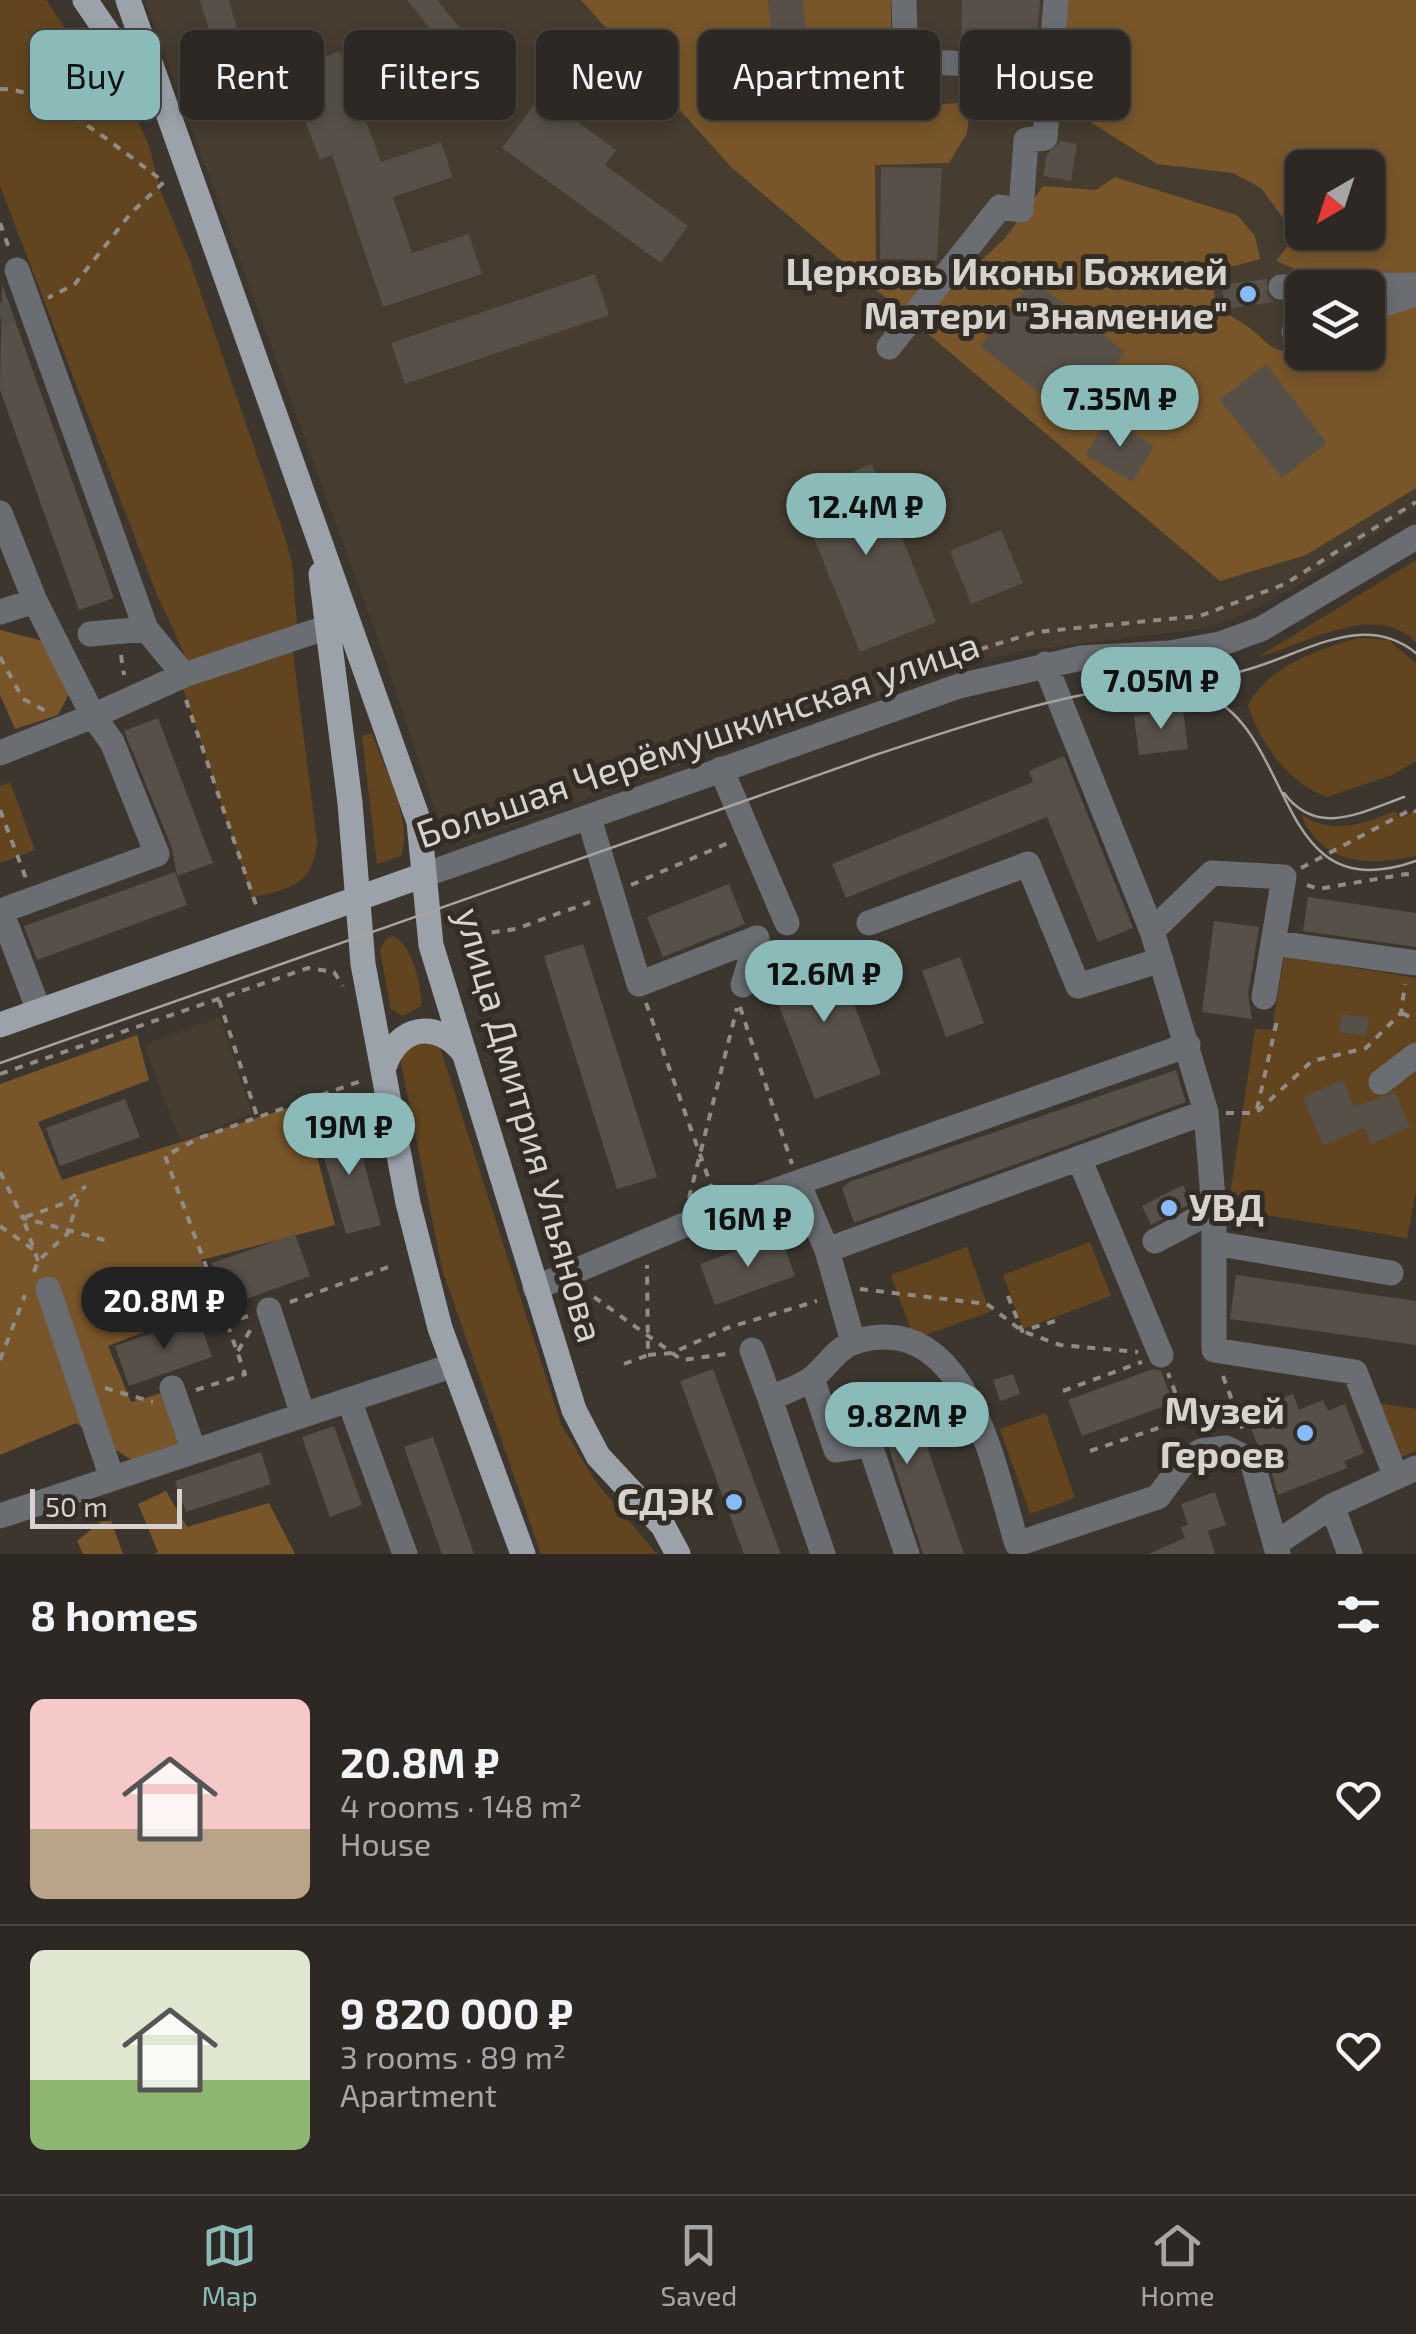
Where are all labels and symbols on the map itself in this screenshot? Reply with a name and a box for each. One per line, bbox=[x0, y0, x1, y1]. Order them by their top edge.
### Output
north arrow bbox=[1285, 150, 1385, 250]
place label: Церковь Иконы Божией Матери "Знамение" bbox=[785, 247, 1228, 337]
marker: Церковь Иконы Божией Матери "Знамение" bbox=[1237, 283, 1259, 305]
pin: 7.35M ₽ bbox=[1028, 365, 1212, 450]
pin: 12.4M ₽ bbox=[774, 473, 958, 558]
street label: Большая Черёмушкинская улица bbox=[410, 620, 985, 856]
pin: 7.05M ₽ bbox=[1069, 647, 1253, 732]
street label: улица Дмитрия Ульянова bbox=[447, 902, 615, 1347]
pin: 12.6M ₽ bbox=[732, 940, 916, 1025]
pin: 19M ₽ bbox=[279, 1093, 419, 1178]
place label: УВД bbox=[1189, 1183, 1264, 1229]
pin: 16M ₽ bbox=[678, 1185, 818, 1270]
marker: УВД bbox=[1158, 1197, 1180, 1219]
pin: 20.8M ₽ bbox=[72, 1267, 256, 1352]
pin: 9.82M ₽ bbox=[815, 1382, 999, 1467]
place label: Музей Героев bbox=[1160, 1386, 1285, 1476]
marker: Музей Героев bbox=[1294, 1422, 1316, 1444]
place label: СДЭК bbox=[617, 1477, 714, 1523]
scale bar bbox=[30, 1484, 182, 1528]
marker: СДЭК bbox=[723, 1491, 745, 1513]

